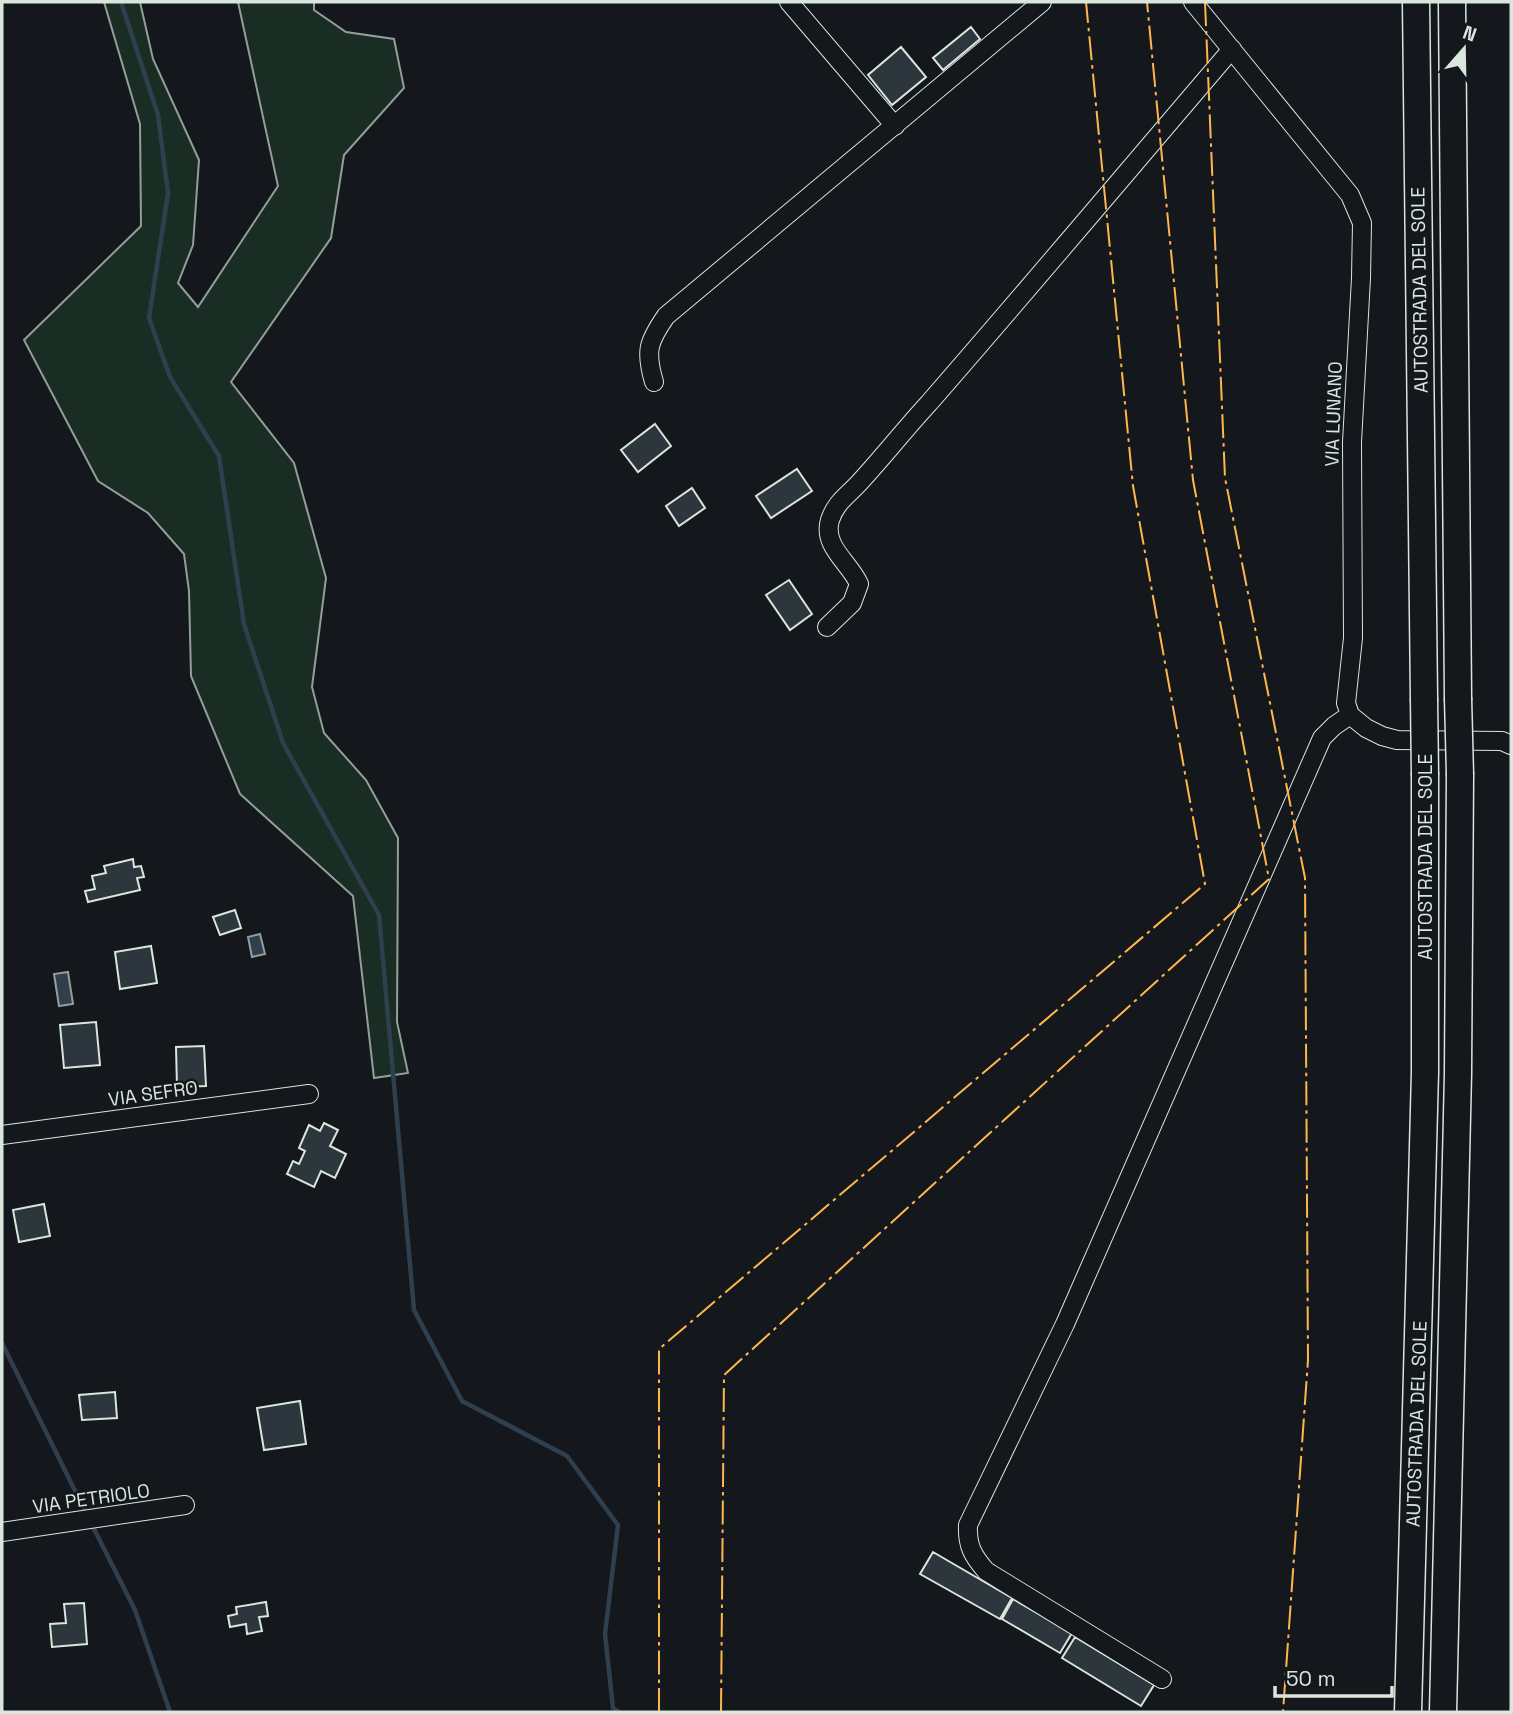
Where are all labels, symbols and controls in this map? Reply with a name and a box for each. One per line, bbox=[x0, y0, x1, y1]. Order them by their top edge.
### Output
north arrow bbox=[1429, 14, 1499, 84]
text: N bbox=[1459, 20, 1480, 47]
street label: AUTOSTRADA DEL SOLE bbox=[1405, 187, 1434, 393]
street label: VIA LUNANO bbox=[1319, 361, 1348, 467]
street label: AUTOSTRADA DEL SOLE bbox=[1413, 754, 1438, 960]
street label: VIA SEFRO bbox=[107, 1075, 200, 1112]
street label: AUTOSTRADA DEL SOLE bbox=[1400, 1320, 1433, 1528]
street label: VIA PETRIOLO bbox=[31, 1478, 151, 1519]
scale bar bbox=[1275, 1654, 1392, 1698]
text: 50 m bbox=[1286, 1665, 1336, 1692]

